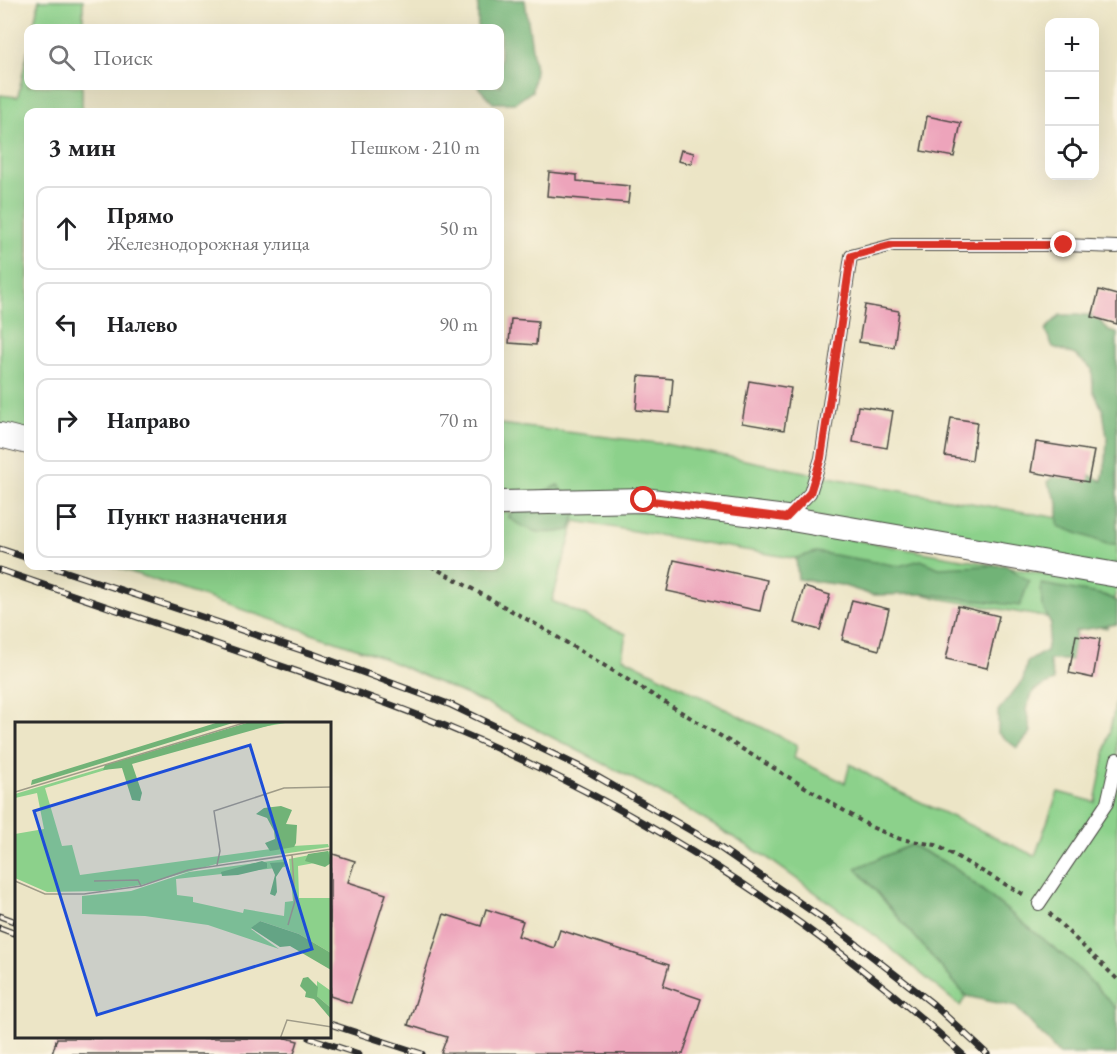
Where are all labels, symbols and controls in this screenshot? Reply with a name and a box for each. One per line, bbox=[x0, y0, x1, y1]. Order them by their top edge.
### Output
map controls bbox=[1045, 18, 1099, 180]
button: + bbox=[1045, 18, 1099, 72]
search box bbox=[24, 24, 504, 90]
icon: search bbox=[45, 41, 78, 74]
text: Поиск bbox=[93, 43, 153, 72]
button: − bbox=[1045, 72, 1099, 126]
button: locate bbox=[1045, 126, 1099, 180]
text: 3 мин bbox=[48, 130, 116, 164]
text: Пешком · 210 m bbox=[350, 134, 480, 160]
text: Прямо bbox=[107, 201, 174, 230]
icon: ahead bbox=[50, 212, 83, 245]
text: 50 m bbox=[439, 215, 478, 241]
text: Железнодорожная улица bbox=[107, 230, 310, 256]
route end bbox=[1050, 231, 1076, 257]
icon: left bbox=[50, 308, 83, 341]
text: Налево bbox=[107, 310, 177, 339]
text: 90 m bbox=[439, 311, 478, 337]
icon: right bbox=[50, 404, 83, 437]
text: Направо bbox=[107, 406, 190, 435]
text: 70 m bbox=[439, 407, 478, 433]
route start bbox=[630, 486, 656, 512]
icon: arrive bbox=[50, 500, 83, 533]
text: Пункт назначения bbox=[107, 502, 287, 531]
inset map bbox=[15, 722, 332, 1039]

